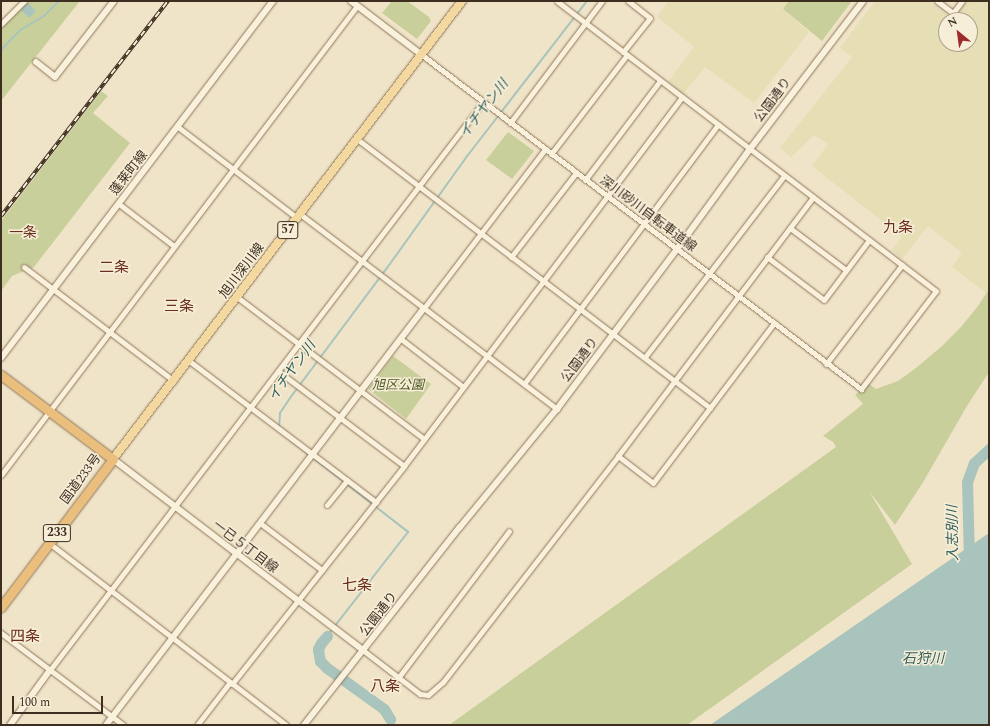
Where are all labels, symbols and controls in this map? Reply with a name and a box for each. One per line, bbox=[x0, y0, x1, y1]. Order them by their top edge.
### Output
north arrow bbox=[938, 12, 978, 52]
text: N bbox=[944, 12, 960, 32]
street label: 公園通り bbox=[751, 75, 795, 125]
water label: イチヤン川 bbox=[456, 76, 512, 142]
street label: 蓬莱町線 bbox=[107, 148, 151, 198]
street label: 深川砂川自転車道線 bbox=[597, 173, 699, 255]
district label: 九条 bbox=[883, 219, 913, 237]
road number: 57 bbox=[277, 220, 299, 240]
district label: 一条 bbox=[9, 225, 37, 241]
street label: 旭川深川線 bbox=[216, 240, 268, 302]
district label: 二条 bbox=[99, 259, 129, 277]
district label: 三条 bbox=[164, 298, 194, 316]
street label: 公園通り bbox=[558, 335, 602, 385]
water label: イチヤン川 bbox=[265, 338, 319, 404]
park label: 旭区公園 bbox=[372, 377, 424, 393]
street label: 国道233号 bbox=[57, 451, 105, 507]
water label: 入志別川 bbox=[944, 505, 962, 561]
street label: 一已５丁目線 bbox=[209, 517, 281, 577]
road number: 233 bbox=[42, 523, 72, 543]
district label: 七条 bbox=[342, 577, 372, 595]
street label: 公園通り bbox=[357, 589, 401, 639]
district label: 四条 bbox=[10, 628, 40, 646]
water label: 石狩川 bbox=[902, 651, 944, 667]
district label: 八条 bbox=[370, 678, 400, 696]
scale bar bbox=[14, 688, 105, 714]
text: 100 m bbox=[19, 693, 50, 712]

